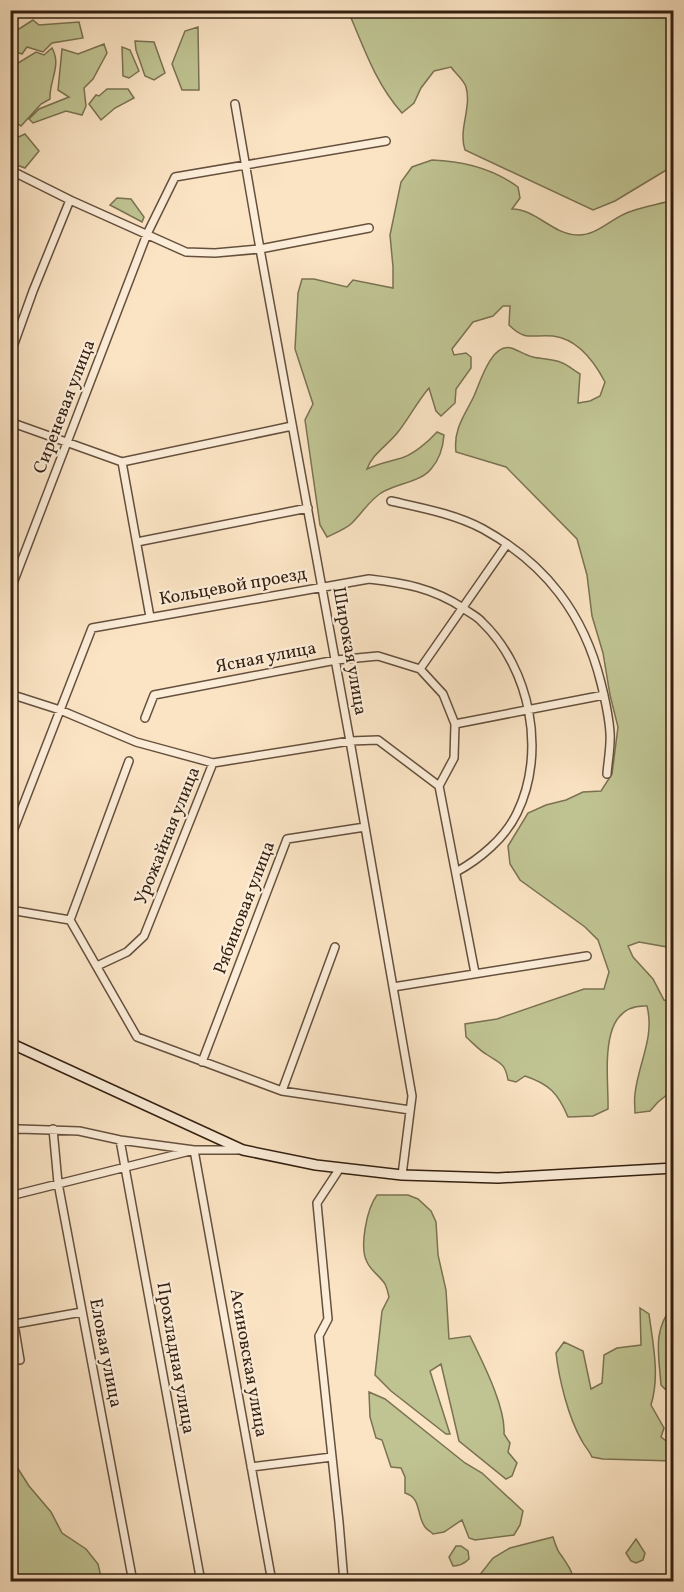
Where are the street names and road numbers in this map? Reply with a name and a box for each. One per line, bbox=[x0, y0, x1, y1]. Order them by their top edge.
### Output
street label: Сиреневая улица bbox=[28, 336, 102, 478]
street label: Кольцевой проезд bbox=[157, 562, 309, 612]
street label: Широкая улица bbox=[325, 585, 373, 717]
street label: Ясная улица bbox=[213, 636, 319, 680]
street label: Урожайная улица bbox=[129, 763, 207, 909]
street label: Рябиновая улица bbox=[208, 838, 282, 978]
street label: Прохладная улица bbox=[149, 1280, 201, 1436]
street label: Асиновская улица bbox=[223, 1287, 273, 1439]
street label: Еловая улица bbox=[82, 1296, 128, 1410]

